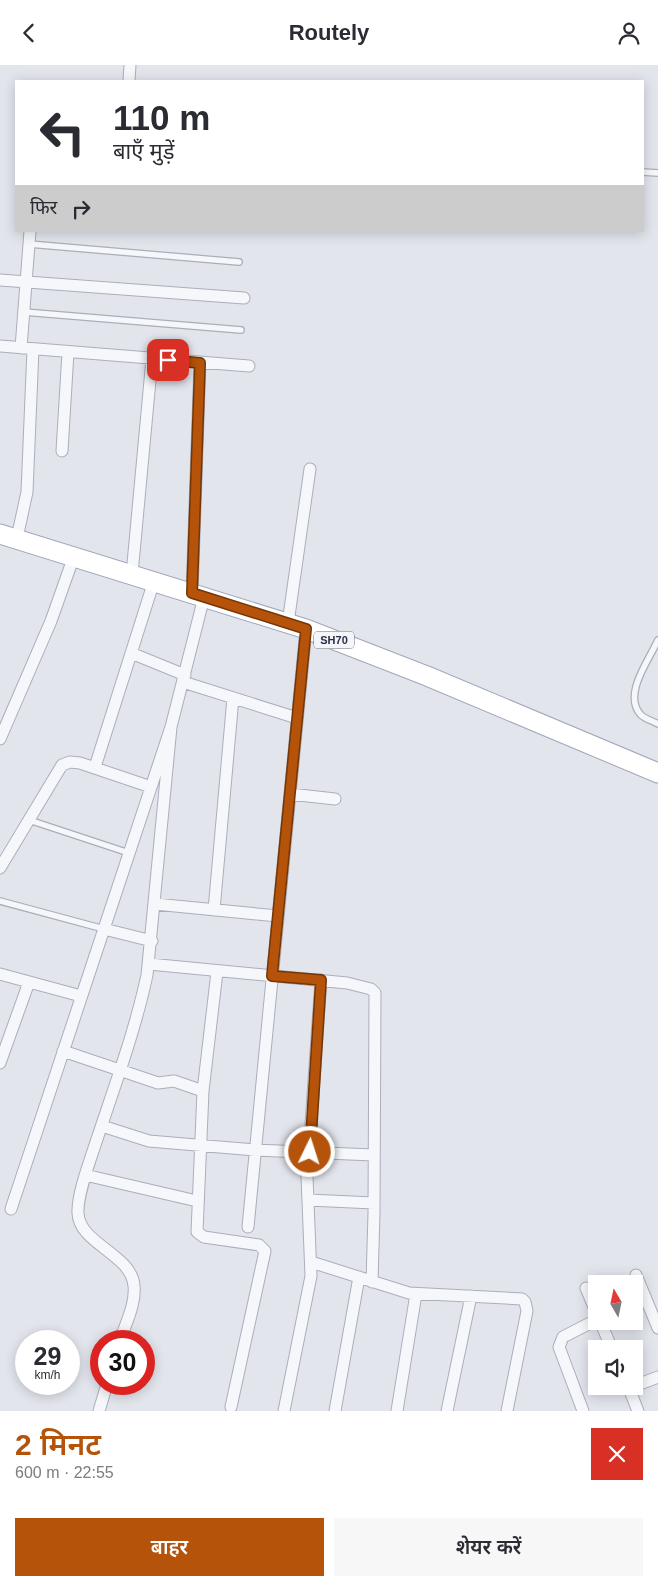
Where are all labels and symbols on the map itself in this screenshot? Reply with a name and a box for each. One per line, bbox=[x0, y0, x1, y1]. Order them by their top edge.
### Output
pin bbox=[147, 339, 189, 381]
road number: SH70 bbox=[314, 631, 354, 649]
position arrow bbox=[283, 1125, 335, 1177]
north arrow bbox=[588, 1275, 642, 1330]
speed limit sign: 30 bbox=[90, 1330, 155, 1395]

